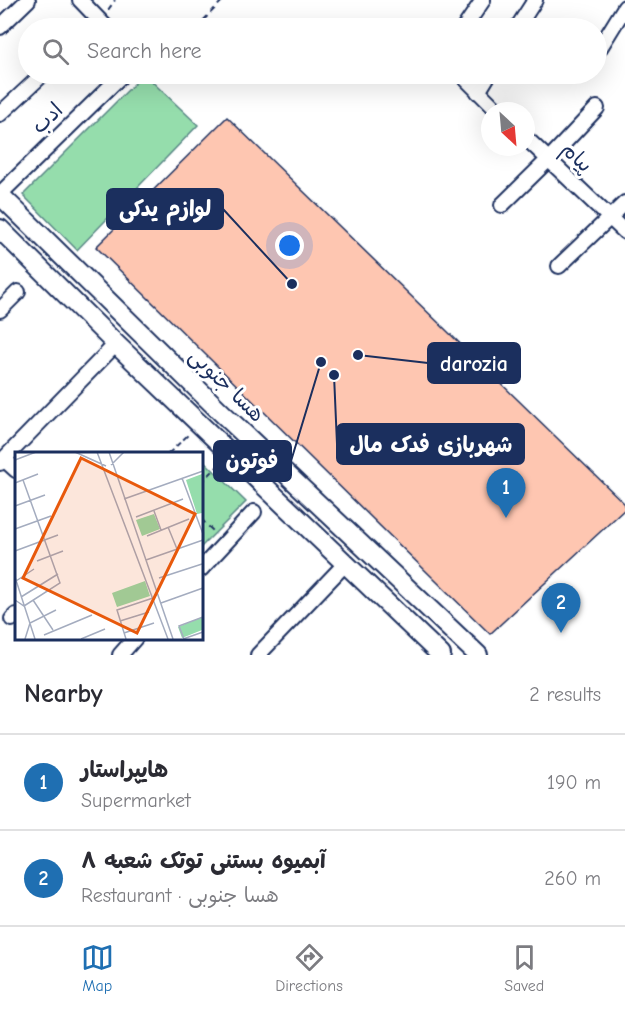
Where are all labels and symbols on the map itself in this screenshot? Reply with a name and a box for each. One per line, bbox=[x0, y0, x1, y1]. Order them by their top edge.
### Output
street label: ادب bbox=[27, 98, 68, 139]
north arrow bbox=[481, 102, 535, 156]
street label: پیام bbox=[554, 137, 597, 180]
callout: لوازم یدکی bbox=[107, 189, 223, 229]
text: لوازم یدکی bbox=[119, 196, 211, 226]
your location bbox=[275, 231, 304, 260]
street label: هسا جنوبی bbox=[183, 343, 270, 428]
callout: darozia bbox=[428, 343, 520, 383]
text: darozia bbox=[440, 351, 508, 377]
callout: شهربازی فدک مال bbox=[337, 424, 524, 464]
text: شهربازی فدک مال bbox=[350, 432, 512, 458]
callout: فوتون bbox=[214, 441, 291, 481]
text: فوتون bbox=[226, 448, 278, 475]
inset map bbox=[15, 452, 202, 640]
pin: 1 bbox=[486, 468, 526, 518]
pin: 2 bbox=[542, 584, 580, 633]

